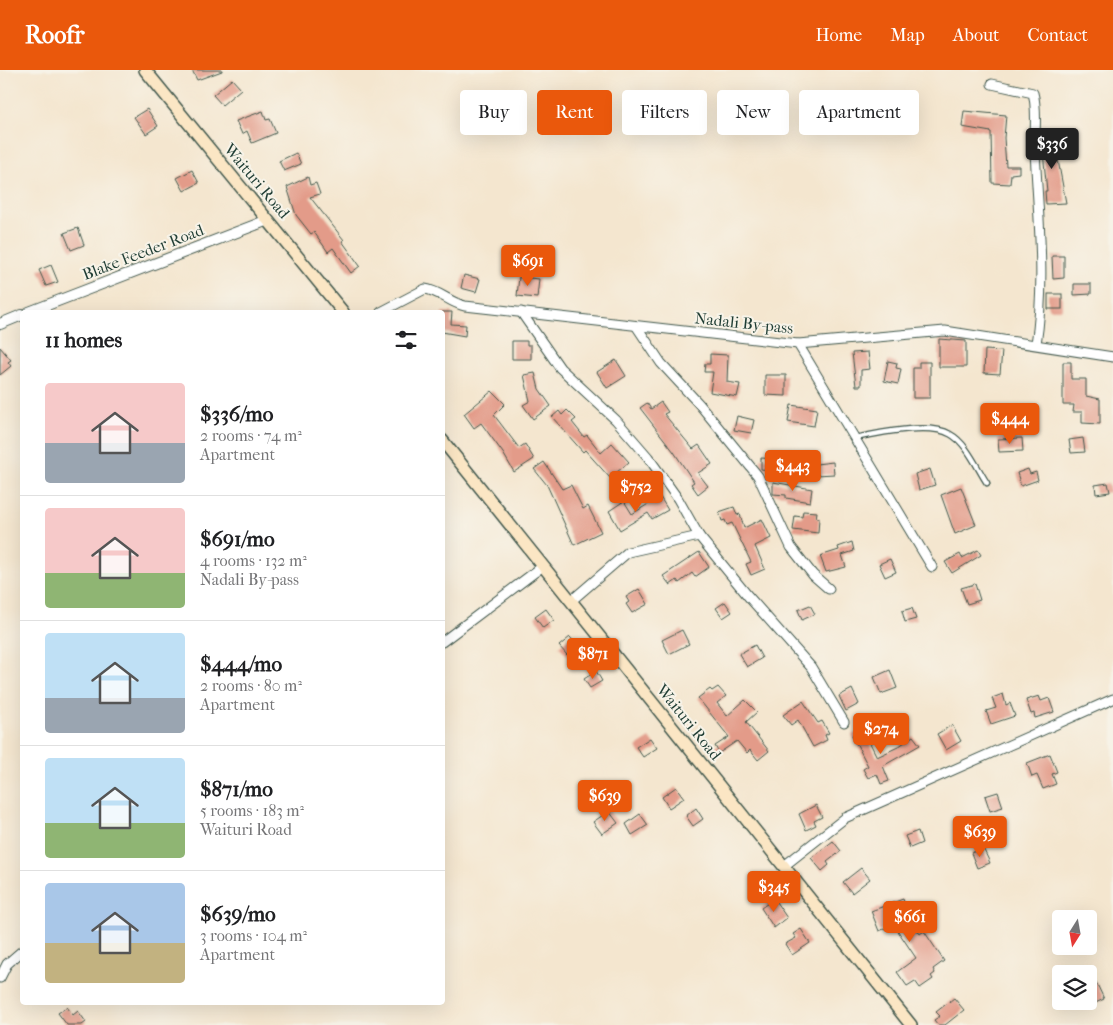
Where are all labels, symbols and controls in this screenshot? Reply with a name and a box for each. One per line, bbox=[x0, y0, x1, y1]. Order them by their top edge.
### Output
text: Roofr bbox=[25, 21, 84, 49]
text: Home bbox=[815, 25, 862, 46]
text: Map bbox=[890, 25, 925, 46]
text: About bbox=[953, 25, 999, 46]
text: Contact bbox=[1027, 25, 1088, 46]
chip: Buy bbox=[460, 90, 527, 135]
chip: Rent bbox=[537, 90, 612, 135]
chip: Filters bbox=[622, 90, 707, 135]
chip: New bbox=[717, 90, 789, 135]
chip: Apartment bbox=[799, 90, 919, 135]
pin: $336 bbox=[1022, 128, 1082, 170]
text: $336 bbox=[1037, 134, 1067, 153]
street label: Waituri Road bbox=[220, 139, 294, 223]
street label: Blake Feeder Road bbox=[80, 220, 207, 284]
pin: $691 bbox=[498, 244, 558, 287]
text: $691 bbox=[512, 251, 544, 270]
street label: Nadali By-pass bbox=[694, 308, 794, 338]
icon: filters bbox=[392, 326, 420, 354]
text: 11 homes bbox=[45, 328, 122, 352]
text: $336/mo bbox=[200, 402, 273, 426]
pin: $444 bbox=[980, 402, 1040, 445]
icon: home bbox=[85, 403, 145, 463]
text: $444 bbox=[991, 409, 1029, 428]
text: 2 rooms · 74 m² bbox=[200, 426, 302, 445]
text: Apartment bbox=[200, 445, 275, 464]
pin: $443 bbox=[763, 450, 823, 492]
text: $443 bbox=[776, 456, 810, 475]
pin: $752 bbox=[606, 470, 666, 513]
text: $752 bbox=[620, 477, 652, 496]
text: $691/mo bbox=[200, 527, 275, 551]
icon: home bbox=[85, 528, 145, 588]
text: 4 rooms · 132 m² bbox=[200, 551, 307, 570]
text: Nadali By-pass bbox=[200, 570, 299, 589]
pin: $871 bbox=[563, 638, 623, 680]
text: $871 bbox=[578, 644, 608, 663]
text: $444/mo bbox=[200, 652, 282, 676]
icon: home bbox=[85, 653, 145, 713]
text: 2 rooms · 80 m² bbox=[200, 676, 302, 695]
street label: Waituri Road bbox=[652, 680, 726, 764]
text: Apartment bbox=[200, 695, 275, 714]
pin: $274 bbox=[851, 712, 911, 755]
text: $274 bbox=[864, 719, 898, 738]
text: $871/mo bbox=[200, 777, 273, 801]
icon: home bbox=[85, 778, 145, 838]
pin: $639 bbox=[575, 780, 635, 822]
text: $639 bbox=[589, 786, 621, 805]
text: 5 rooms · 183 m² bbox=[200, 801, 304, 820]
pin: $639 bbox=[950, 816, 1010, 858]
text: Waituri Road bbox=[200, 820, 292, 839]
text: $639 bbox=[964, 822, 996, 841]
pin: $345 bbox=[744, 870, 804, 913]
text: $345 bbox=[758, 877, 790, 896]
pin: $661 bbox=[880, 900, 940, 943]
text: $639/mo bbox=[200, 902, 276, 926]
icon: home bbox=[85, 903, 145, 963]
text: $661 bbox=[894, 907, 926, 926]
north arrow bbox=[1052, 910, 1098, 955]
map controls bbox=[1052, 910, 1097, 1010]
text: 3 rooms · 104 m² bbox=[200, 926, 307, 945]
text: Apartment bbox=[200, 945, 275, 964]
button: layers bbox=[1052, 965, 1097, 1010]

